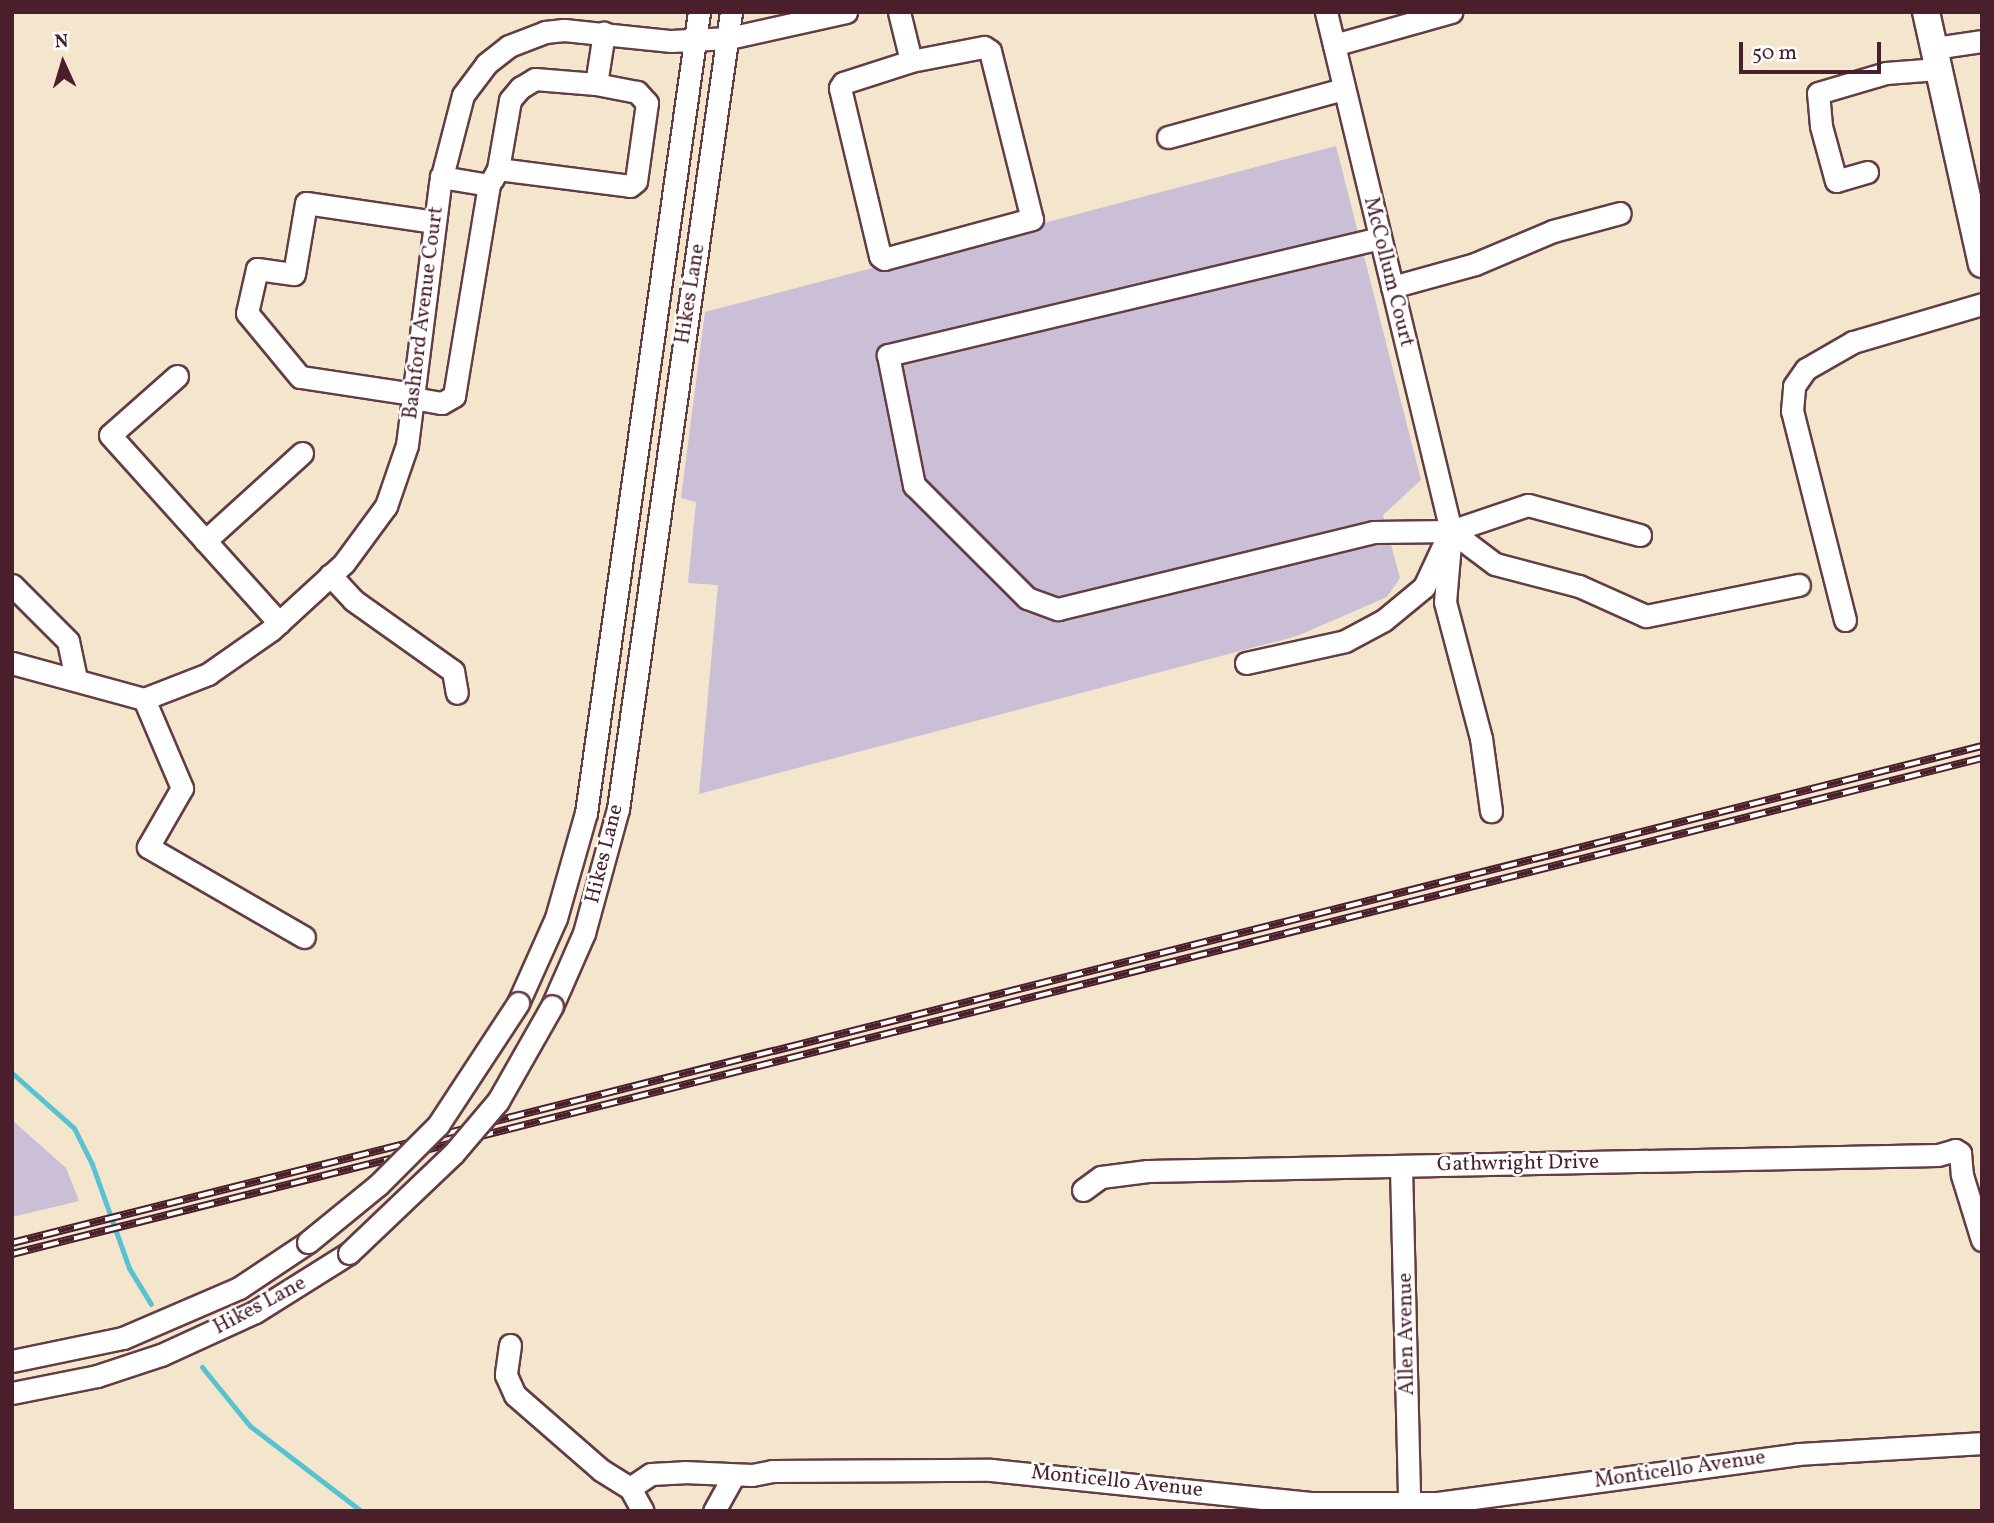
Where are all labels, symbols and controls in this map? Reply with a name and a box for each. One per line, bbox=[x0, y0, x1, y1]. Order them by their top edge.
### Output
north arrow bbox=[28, 28, 98, 98]
scale bar bbox=[1742, 28, 1884, 72]
text: N bbox=[54, 29, 69, 56]
text: 50 m bbox=[1752, 39, 1797, 68]
street label: McCollum Court bbox=[1357, 195, 1419, 349]
street label: Bashford Avenue Court bbox=[398, 205, 450, 421]
street label: Hikes Lane bbox=[671, 242, 711, 346]
street label: Hikes Lane bbox=[581, 802, 629, 906]
street label: Gathwright Drive bbox=[1437, 1150, 1599, 1178]
street label: Hikes Lane bbox=[209, 1271, 311, 1341]
street label: Allen Avenue bbox=[1393, 1272, 1421, 1396]
street label: Monticello Avenue bbox=[1593, 1446, 1767, 1494]
street label: Monticello Avenue bbox=[1030, 1460, 1204, 1504]

